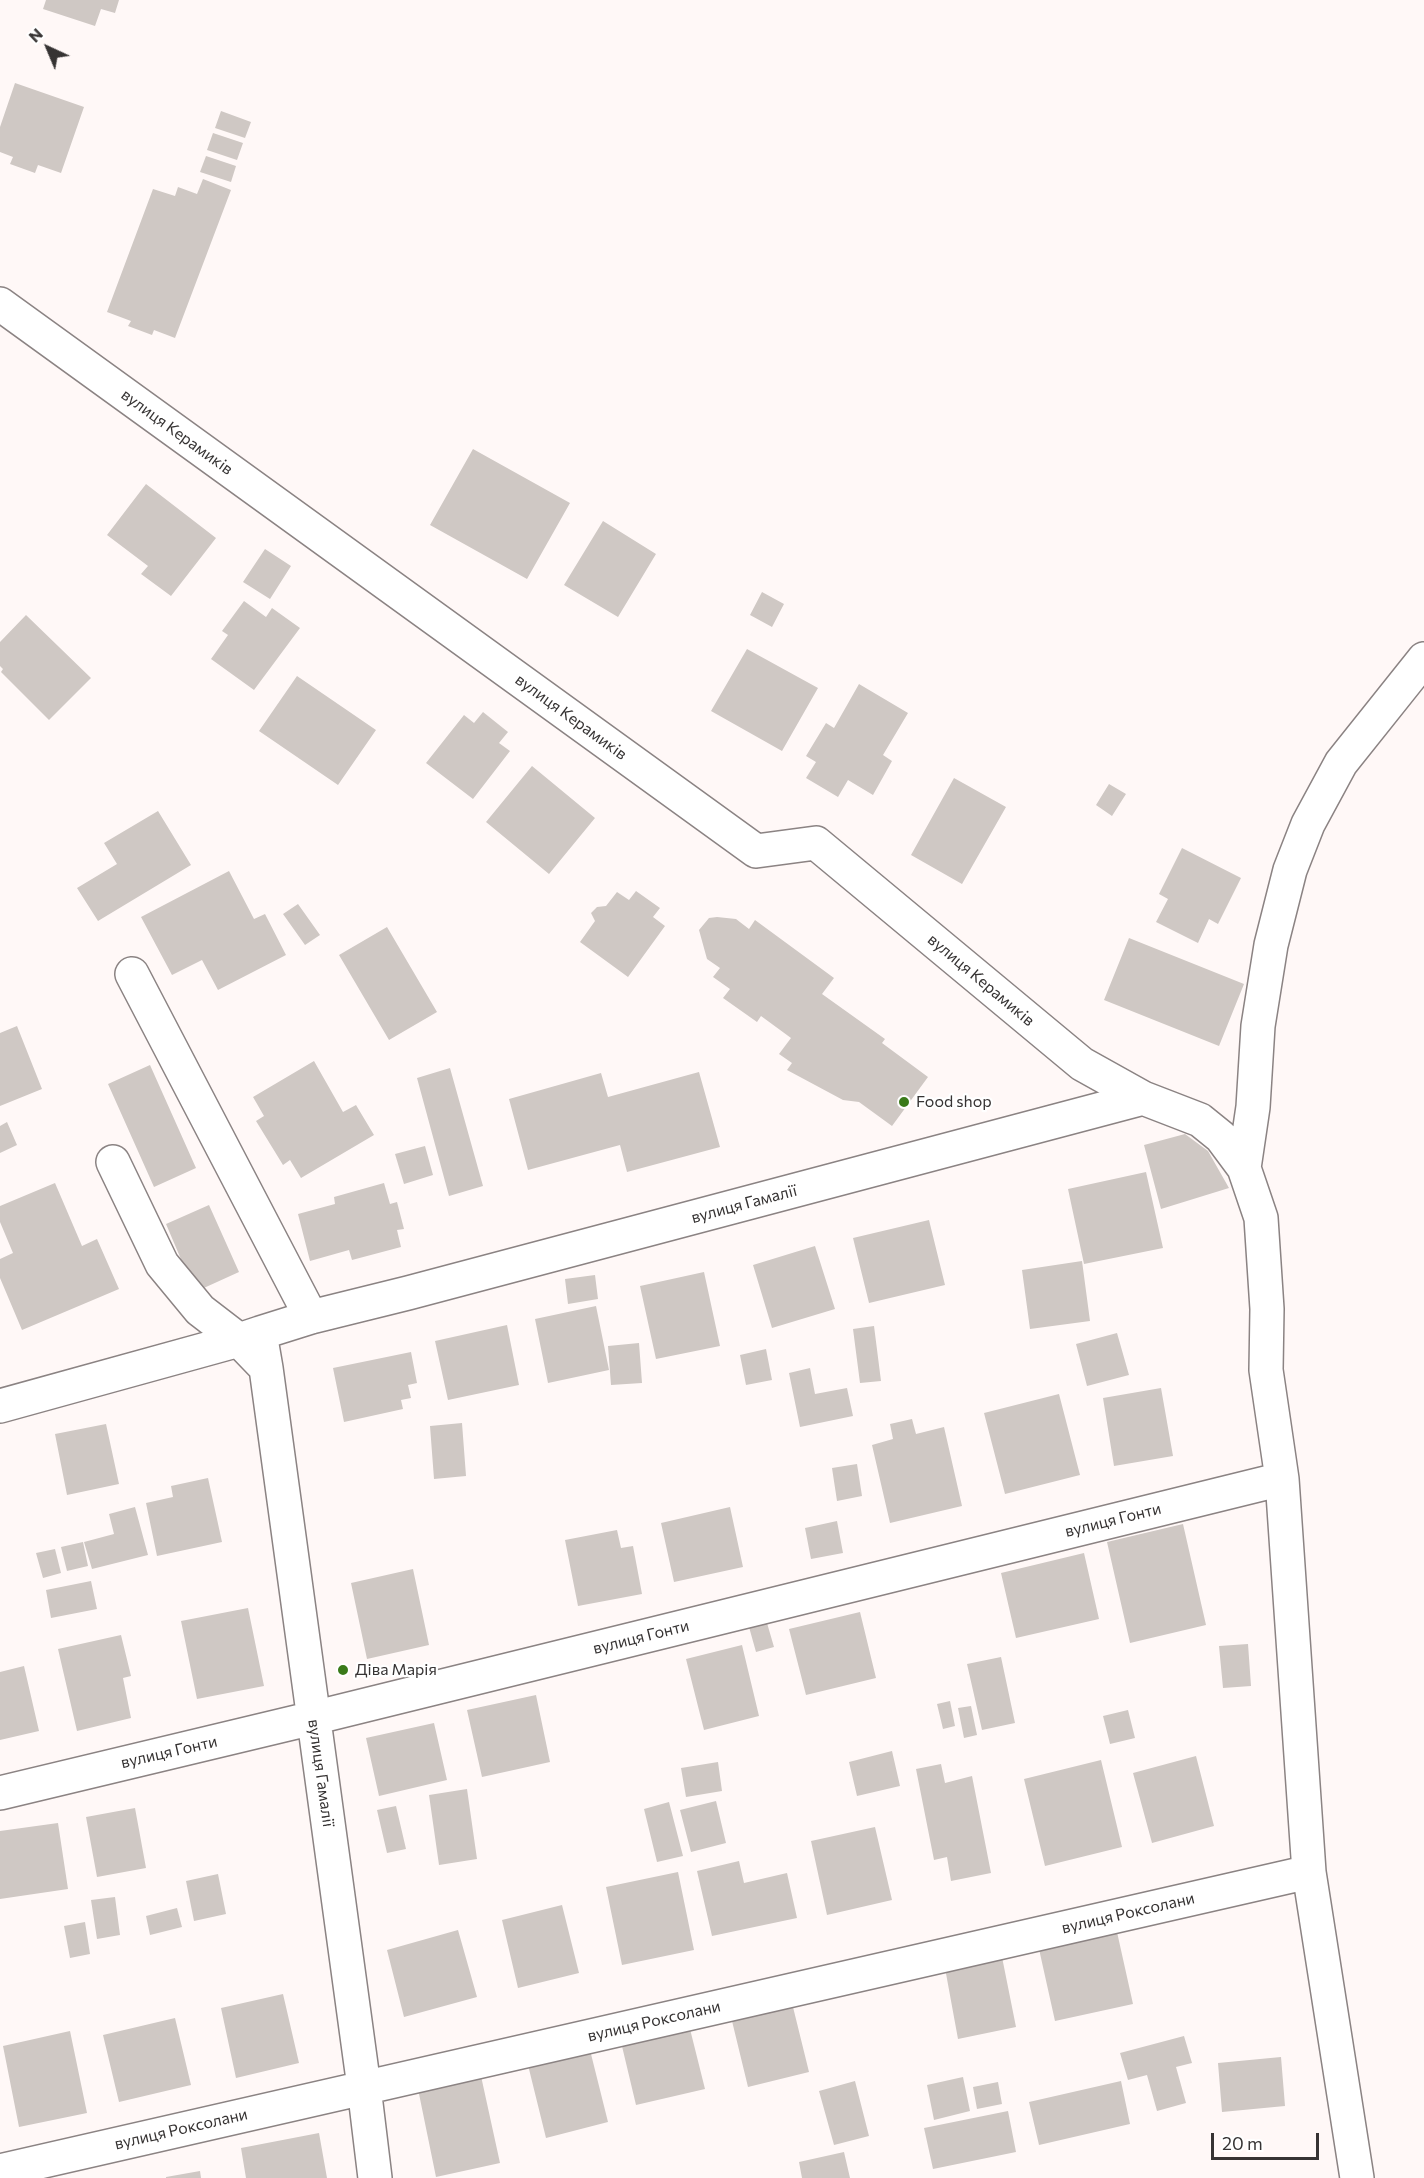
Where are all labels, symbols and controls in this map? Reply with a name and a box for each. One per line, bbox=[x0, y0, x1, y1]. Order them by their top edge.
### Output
north arrow bbox=[18, 18, 78, 78]
text: N bbox=[24, 24, 46, 46]
street label: вулиця Керамиків bbox=[117, 385, 237, 479]
street label: вулиця Керамиків bbox=[511, 670, 631, 764]
street label: вулиця Керамиків bbox=[924, 930, 1038, 1030]
place label: Food shop bbox=[916, 1092, 992, 1112]
marker: Food shop bbox=[897, 1095, 911, 1109]
street label: вулиця Гамалії bbox=[689, 1181, 799, 1227]
street label: вулиця Гонти bbox=[1063, 1499, 1163, 1541]
street label: вулиця Гонти bbox=[591, 1616, 691, 1658]
place label: Діва Марія bbox=[355, 1660, 437, 1680]
marker: Діва Марія bbox=[336, 1663, 350, 1677]
street label: вулиця Гамалії bbox=[304, 1718, 338, 1828]
street label: вулиця Гонти bbox=[119, 1732, 219, 1772]
street label: вулиця Роксолани bbox=[1060, 1888, 1196, 1938]
street label: вулиця Роксолани bbox=[586, 1996, 722, 2046]
street label: вулиця Роксолани bbox=[113, 2104, 249, 2154]
scale bar bbox=[1214, 2121, 1322, 2159]
text: 20 m bbox=[1222, 2132, 1263, 2154]

